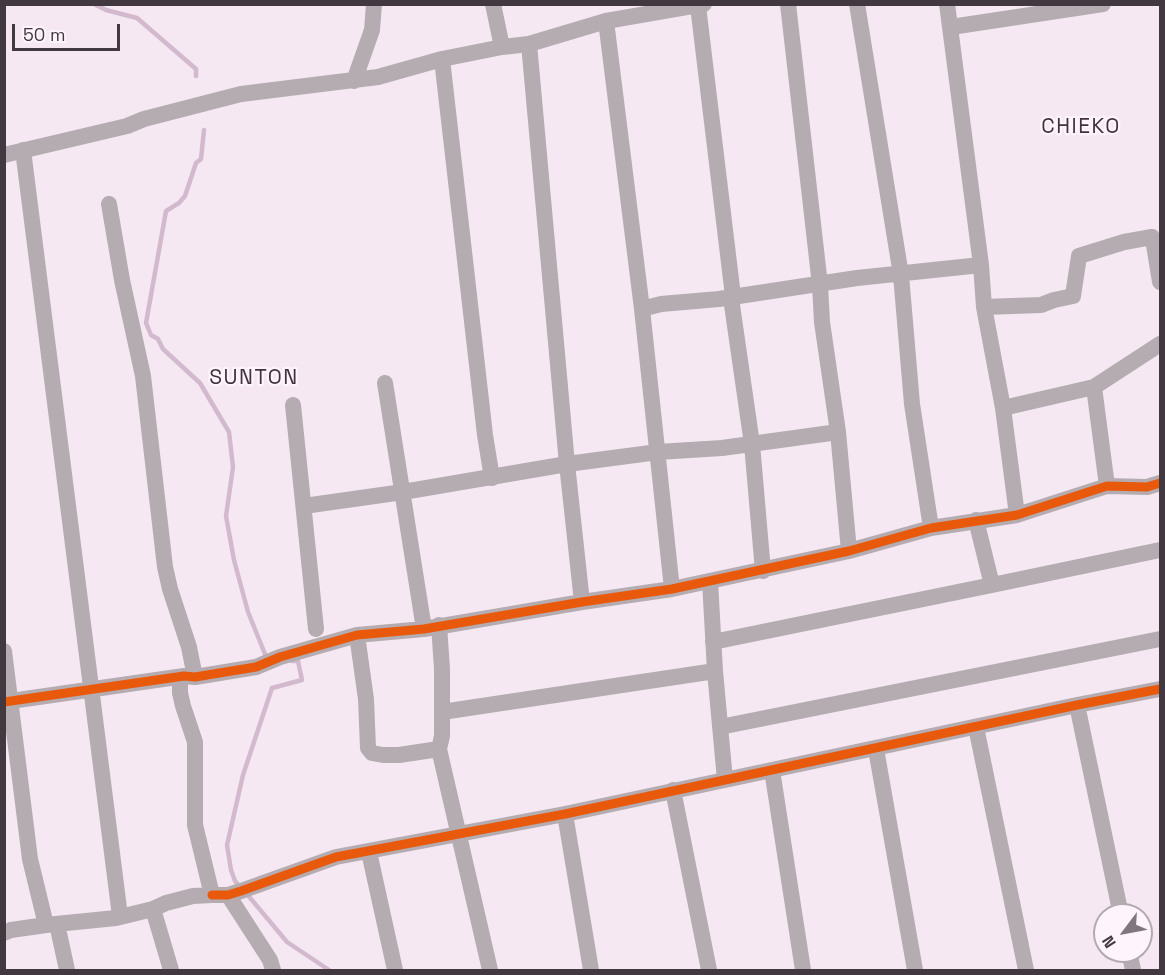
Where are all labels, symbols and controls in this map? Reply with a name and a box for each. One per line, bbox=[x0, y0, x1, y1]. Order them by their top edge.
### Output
scale bar bbox=[15, 12, 123, 50]
text: 50 m bbox=[23, 23, 65, 46]
district label: CHIEKO bbox=[1041, 114, 1121, 140]
district label: SUNTON bbox=[209, 365, 299, 391]
north arrow bbox=[1093, 903, 1153, 963]
text: N bbox=[1097, 932, 1121, 952]

